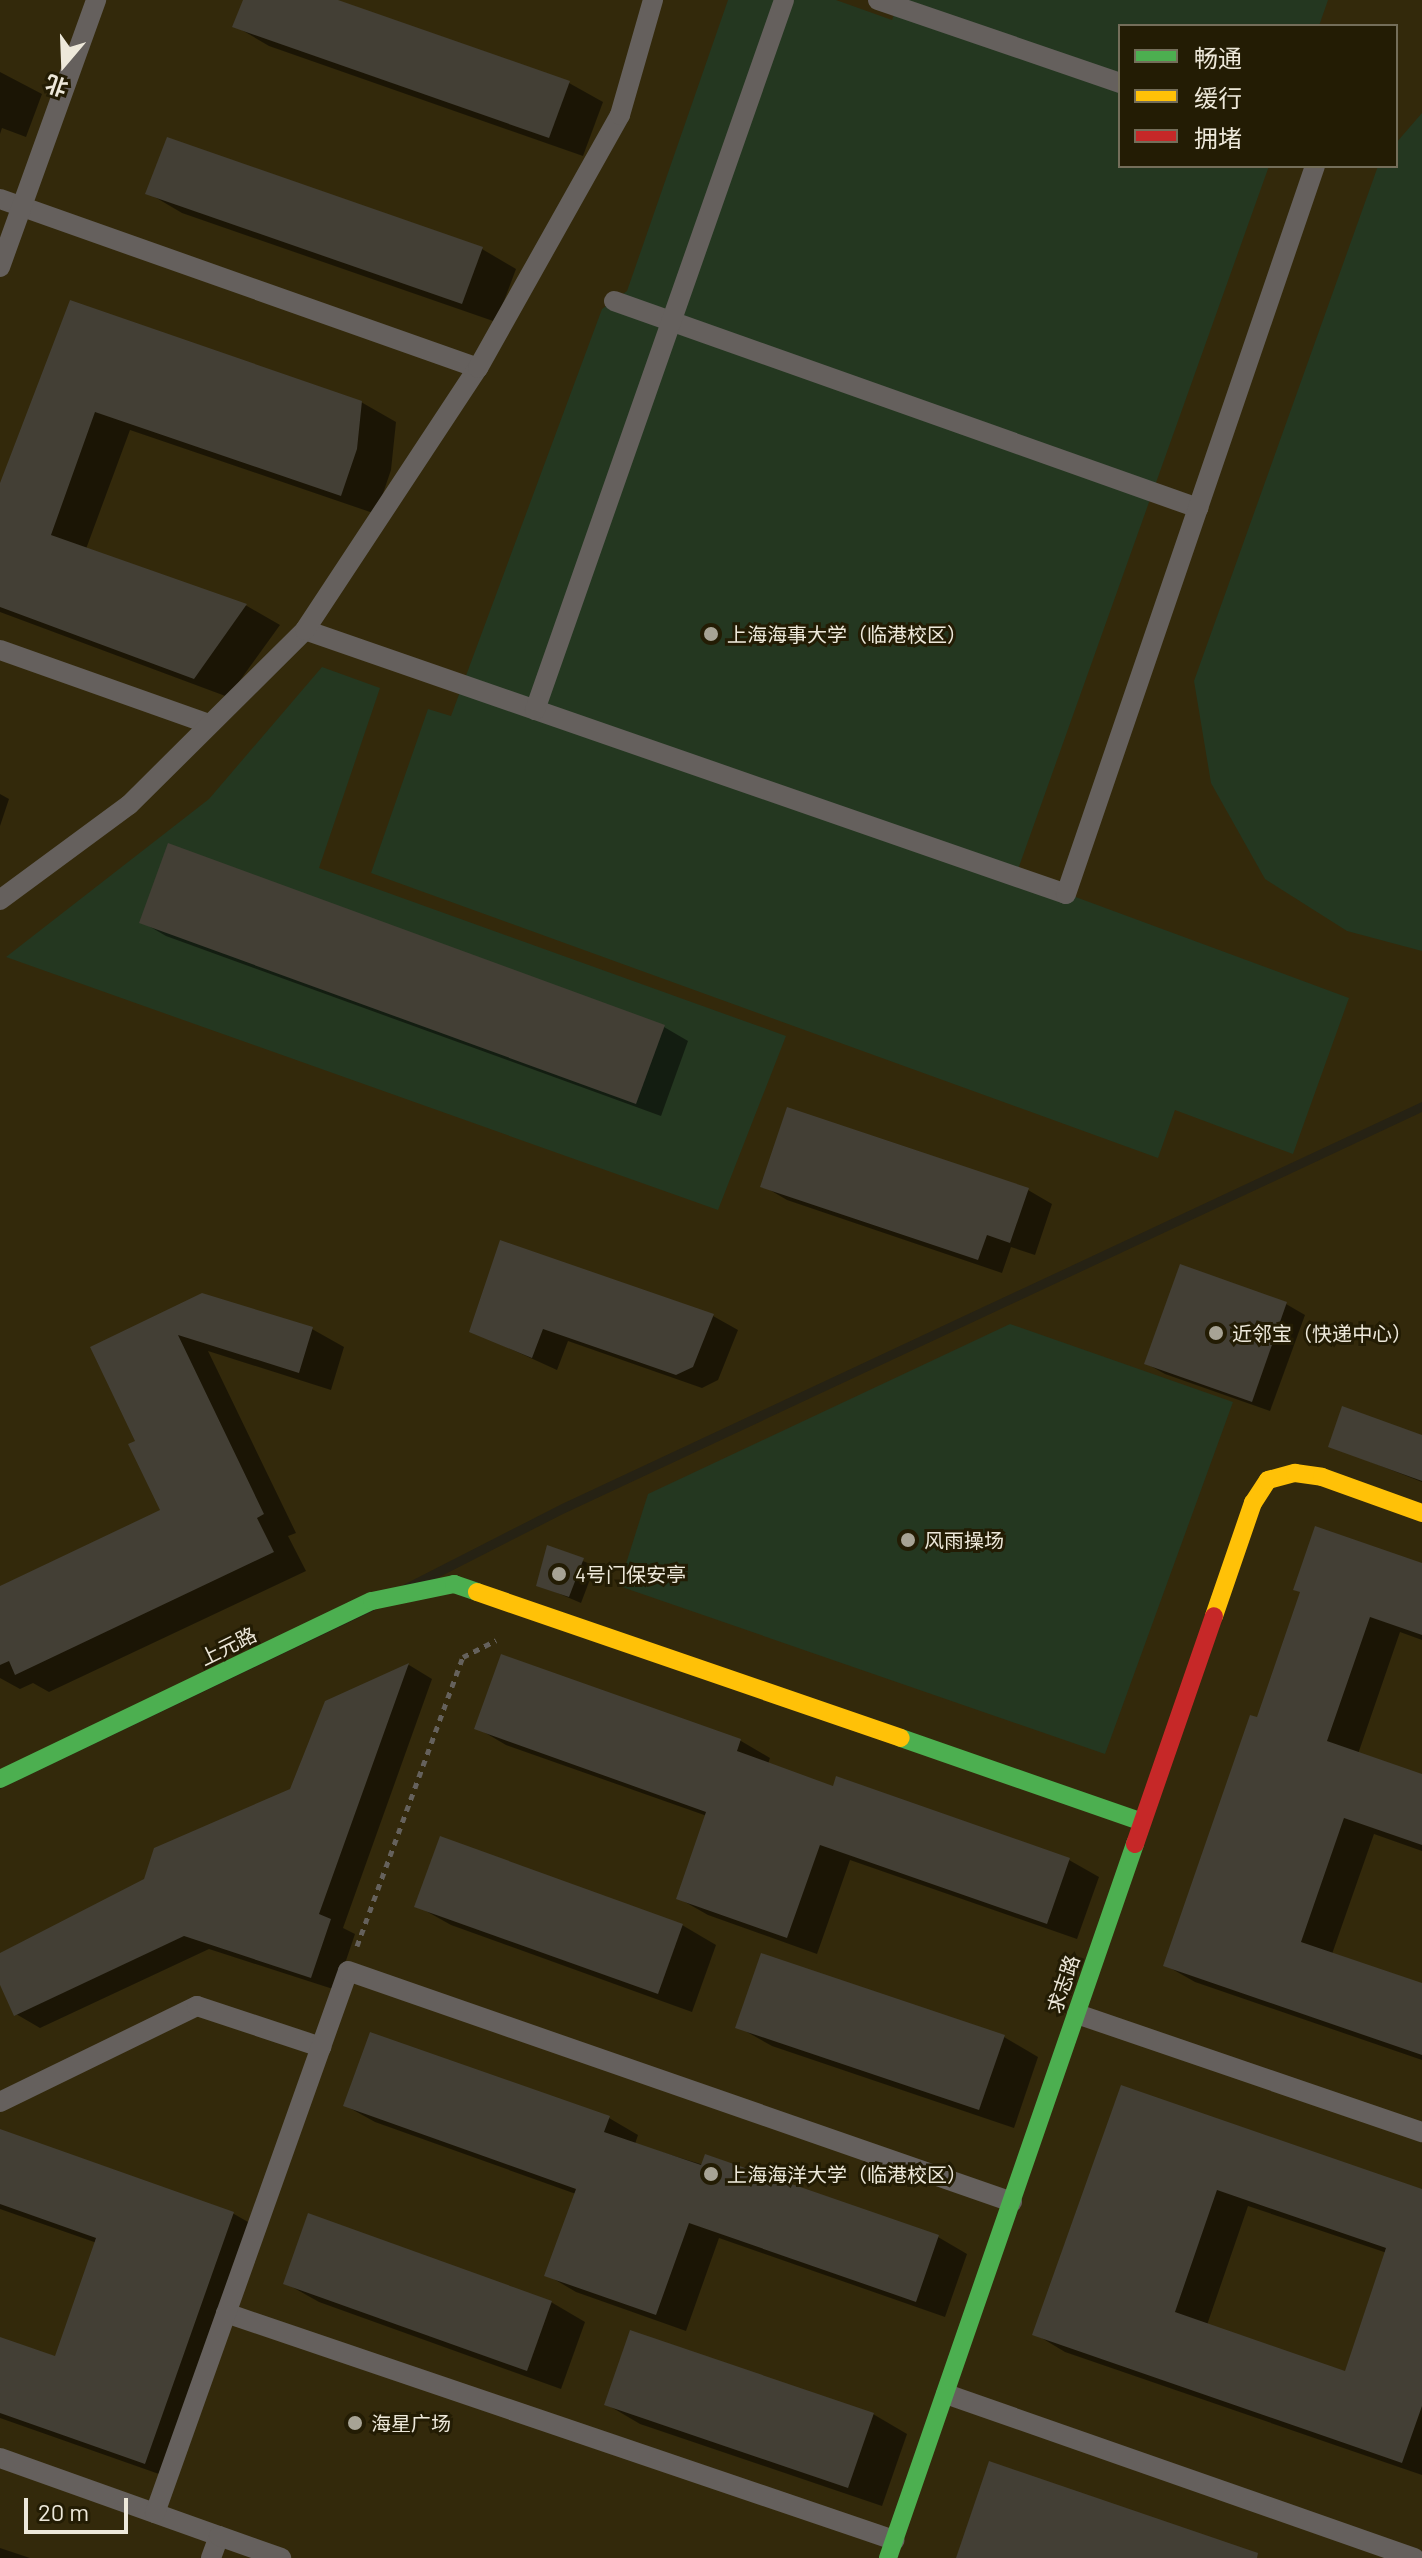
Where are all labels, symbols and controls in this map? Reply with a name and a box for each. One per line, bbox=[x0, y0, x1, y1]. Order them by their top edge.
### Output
north arrow bbox=[24, 24, 104, 104]
legend bbox=[1118, 24, 1398, 168]
text: 畅通 bbox=[1194, 43, 1242, 72]
text: 北 bbox=[42, 71, 71, 103]
text: 缓行 bbox=[1194, 83, 1242, 112]
text: 拥堵 bbox=[1194, 123, 1242, 152]
place label: 上海海事大学（临港校区） bbox=[727, 622, 967, 646]
marker: 上海海事大学（临港校区） bbox=[702, 625, 720, 643]
place label: 近邻宝（快递中心） bbox=[1232, 1321, 1412, 1345]
marker: 近邻宝（快递中心） bbox=[1207, 1324, 1225, 1342]
place label: 风雨操场 bbox=[924, 1528, 1004, 1552]
marker: 风雨操场 bbox=[899, 1531, 917, 1549]
place label: 4号门保安亭 bbox=[575, 1562, 686, 1586]
marker: 4号门保安亭 bbox=[550, 1565, 568, 1583]
street label: 上元路 bbox=[196, 1622, 260, 1670]
street label: 求志路 bbox=[1042, 1952, 1084, 2016]
place label: 上海海洋大学（临港校区） bbox=[727, 2162, 967, 2186]
marker: 上海海洋大学（临港校区） bbox=[702, 2165, 720, 2183]
place label: 海星广场 bbox=[371, 2411, 451, 2435]
marker: 海星广场 bbox=[346, 2414, 364, 2432]
scale bar bbox=[28, 2482, 132, 2532]
text: 20 m bbox=[38, 2497, 89, 2526]

